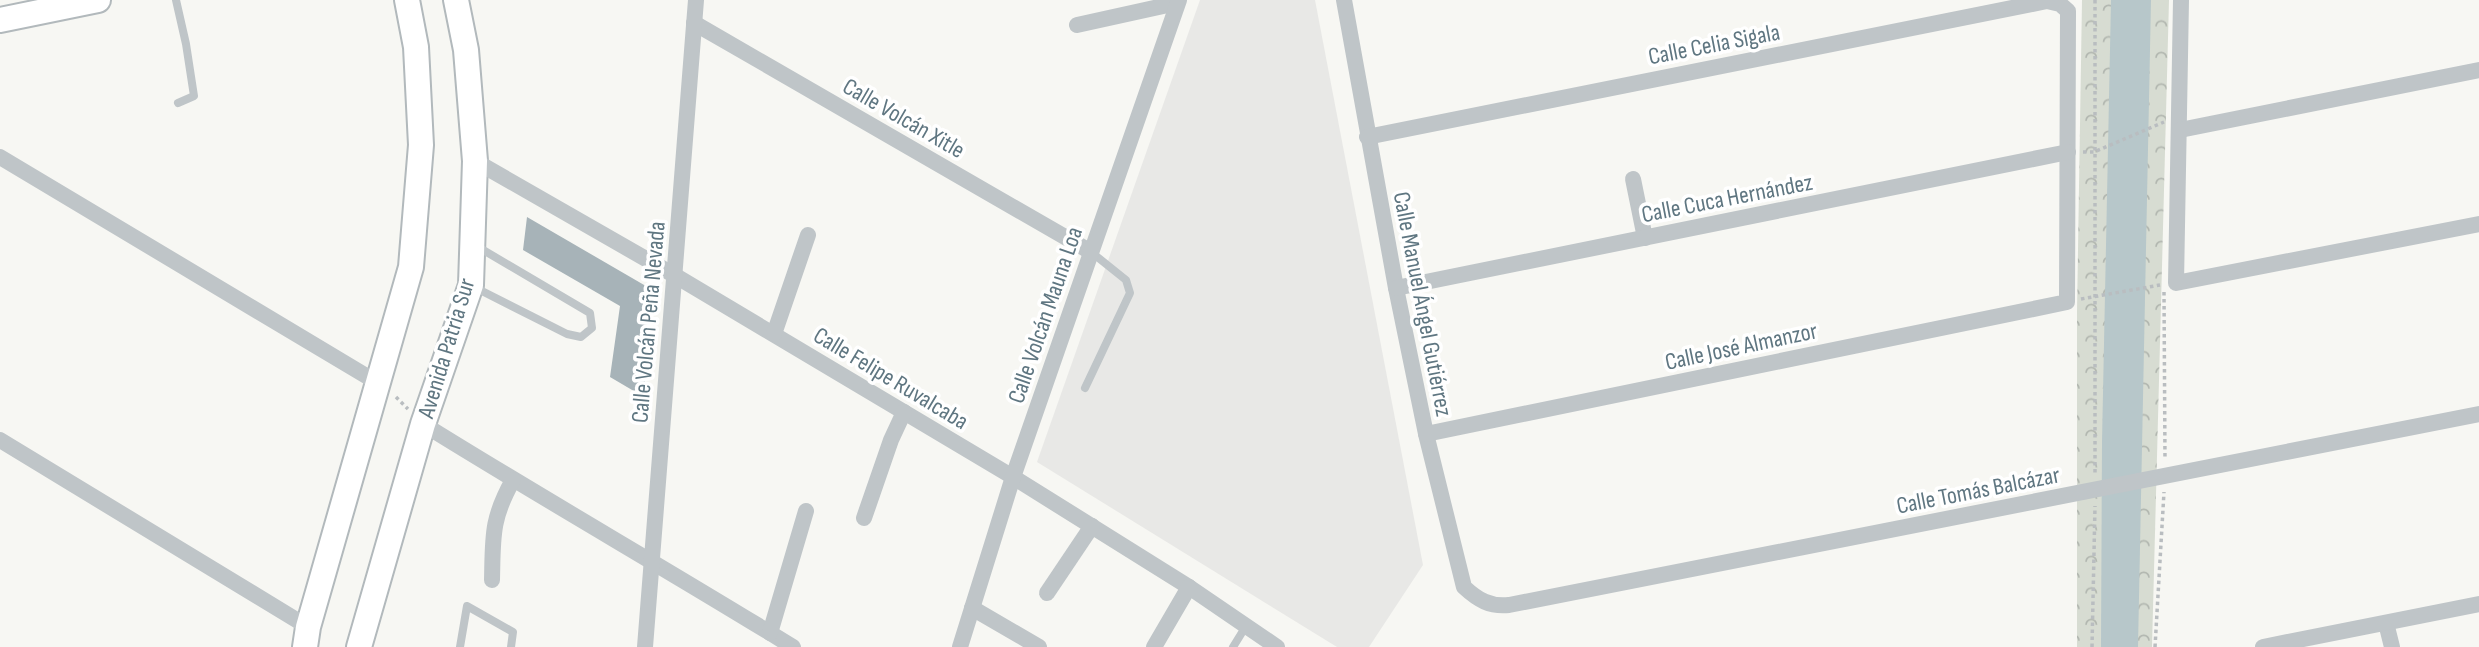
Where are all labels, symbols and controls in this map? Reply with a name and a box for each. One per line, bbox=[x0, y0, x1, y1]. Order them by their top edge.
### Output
street label: Calle Celia Sigala bbox=[1646, 18, 1782, 71]
street label: Calle Volcán Xitle bbox=[838, 72, 970, 165]
street label: Calle Cuca Hernández bbox=[1639, 168, 1815, 229]
street label: Calle Manuel Ángel Gutiérrez bbox=[1387, 189, 1459, 419]
street label: Calle Volcán Peña Nevada bbox=[625, 220, 672, 424]
street label: Calle Volcán Mauna Loa bbox=[1002, 223, 1089, 407]
street label: Avenida Patria Sur bbox=[411, 275, 481, 422]
street label: Calle José Almanzor bbox=[1662, 316, 1820, 377]
street label: Calle Felipe Ruvalcaba bbox=[808, 321, 973, 436]
street label: Calle Tomás Balcázar bbox=[1894, 460, 2062, 521]

